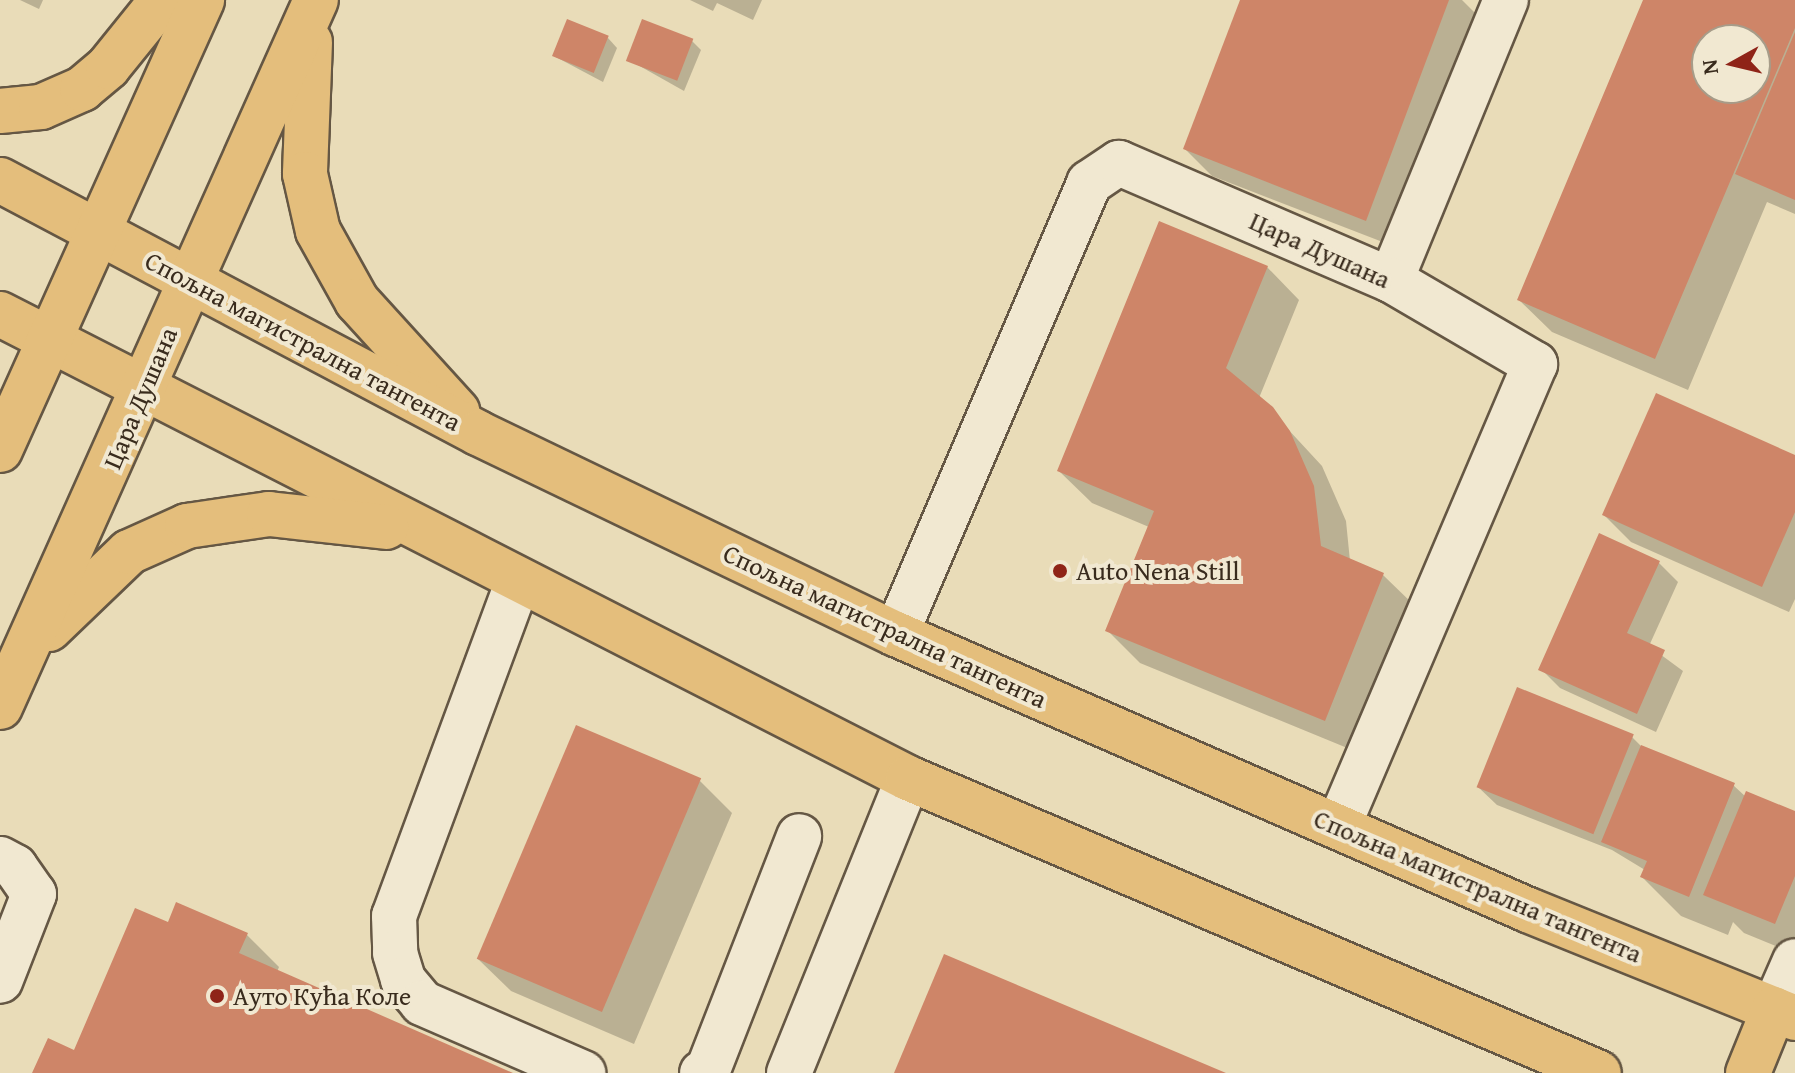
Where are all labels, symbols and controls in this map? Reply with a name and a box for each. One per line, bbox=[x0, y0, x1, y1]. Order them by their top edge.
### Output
north arrow bbox=[1691, 24, 1771, 104]
text: N bbox=[1692, 58, 1726, 77]
street label: Цара Душана bbox=[1245, 205, 1395, 295]
street label: Спољна магистрална тангента bbox=[140, 244, 466, 438]
street label: Цара Душана bbox=[96, 323, 184, 473]
street label: Спољна магистрална тангента bbox=[718, 537, 1052, 715]
place label: Auto Nena Still bbox=[1076, 555, 1240, 587]
marker: Auto Nena Still bbox=[1051, 562, 1069, 580]
street label: Спољна магистрална тангента bbox=[1309, 803, 1647, 969]
place label: Ауто Кућа Коле bbox=[233, 980, 411, 1012]
marker: Ауто Кућа Коле bbox=[208, 987, 226, 1005]

